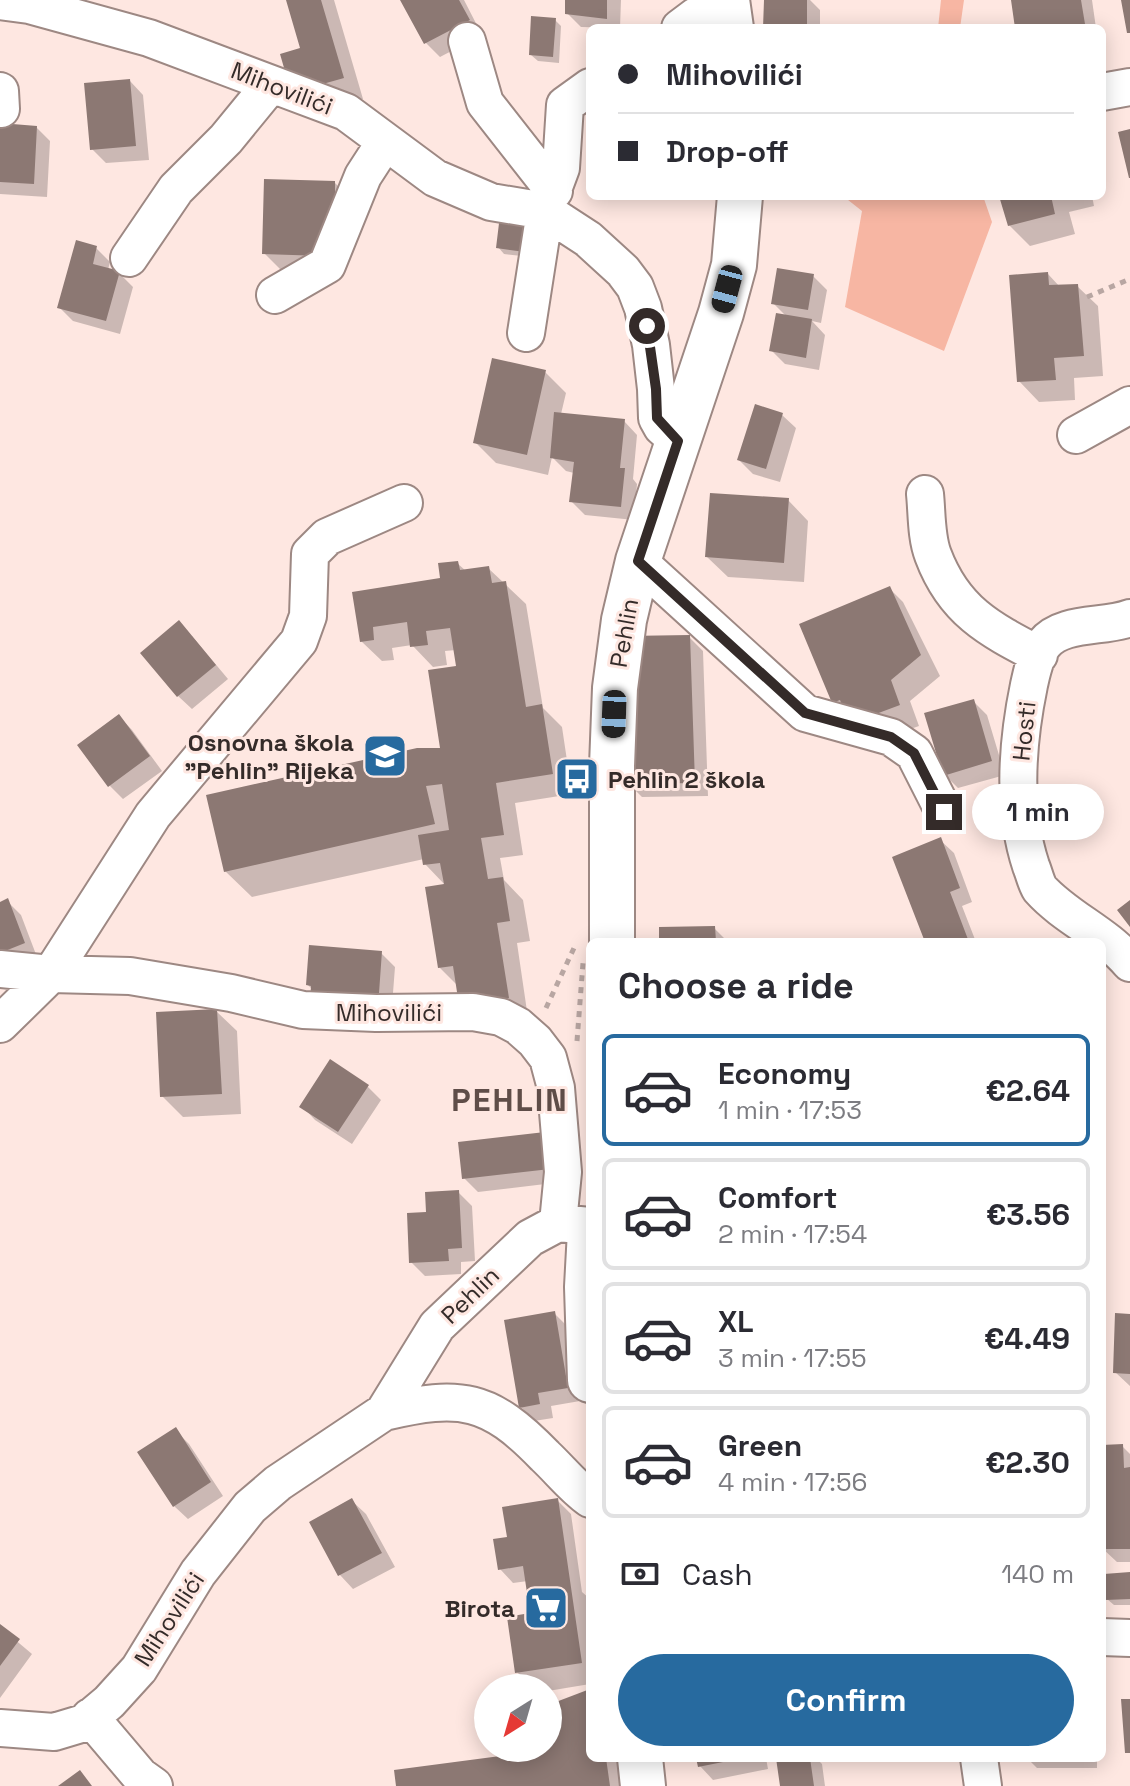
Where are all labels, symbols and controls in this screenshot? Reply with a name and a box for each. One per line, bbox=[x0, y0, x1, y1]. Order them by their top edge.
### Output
street label: Mihovilići bbox=[227, 54, 337, 122]
text: Mihovilići bbox=[666, 55, 803, 94]
text: Drop-off bbox=[666, 132, 789, 171]
car bbox=[709, 263, 745, 315]
route start bbox=[629, 308, 665, 344]
street label: Pehlin bbox=[603, 596, 645, 670]
car bbox=[601, 690, 627, 738]
street label: Hosti bbox=[1005, 700, 1043, 762]
place label: Osnovna škola "Pehlin" Rijeka bbox=[184, 727, 354, 786]
school or university icon: Osnovna škola "Pehlin" Rijeka bbox=[361, 732, 409, 780]
bus stop icon: Pehlin 2 škola bbox=[553, 755, 601, 803]
place label: Pehlin 2 škola bbox=[608, 764, 765, 795]
callout: 1 min bbox=[972, 784, 1104, 840]
route end bbox=[926, 794, 962, 830]
text: 1 min bbox=[1006, 795, 1070, 829]
text: Choose a ride bbox=[618, 963, 854, 1009]
street label: Mihovilići bbox=[336, 997, 442, 1028]
icon: car bbox=[622, 1054, 694, 1126]
text: Economy bbox=[718, 1054, 851, 1093]
text: €2.64 bbox=[986, 1071, 1070, 1110]
district label: PEHLIN bbox=[451, 1080, 569, 1120]
text: 1 min · 17:53 bbox=[718, 1093, 862, 1127]
icon: car bbox=[622, 1178, 694, 1250]
text: Comfort bbox=[718, 1178, 837, 1217]
text: €3.56 bbox=[986, 1195, 1070, 1234]
text: 2 min · 17:54 bbox=[718, 1217, 867, 1251]
street label: Pehlin bbox=[434, 1260, 506, 1330]
icon: car bbox=[622, 1302, 694, 1374]
text: XL bbox=[718, 1302, 754, 1341]
text: €4.49 bbox=[984, 1319, 1070, 1358]
text: 3 min · 17:55 bbox=[718, 1341, 867, 1375]
icon: car bbox=[622, 1426, 694, 1498]
text: Green bbox=[718, 1426, 802, 1465]
text: €2.30 bbox=[985, 1443, 1070, 1482]
text: 4 min · 17:56 bbox=[718, 1465, 867, 1499]
icon: cash bbox=[618, 1552, 662, 1596]
text: Cash bbox=[682, 1555, 753, 1594]
text: 140 m bbox=[1001, 1557, 1074, 1591]
street label: Mihovilići bbox=[127, 1566, 211, 1672]
supermarket icon: Birota bbox=[522, 1584, 570, 1632]
place label: Birota bbox=[444, 1593, 515, 1624]
button: Confirm bbox=[618, 1654, 1074, 1746]
north arrow bbox=[474, 1674, 562, 1762]
map controls bbox=[474, 1674, 562, 1762]

